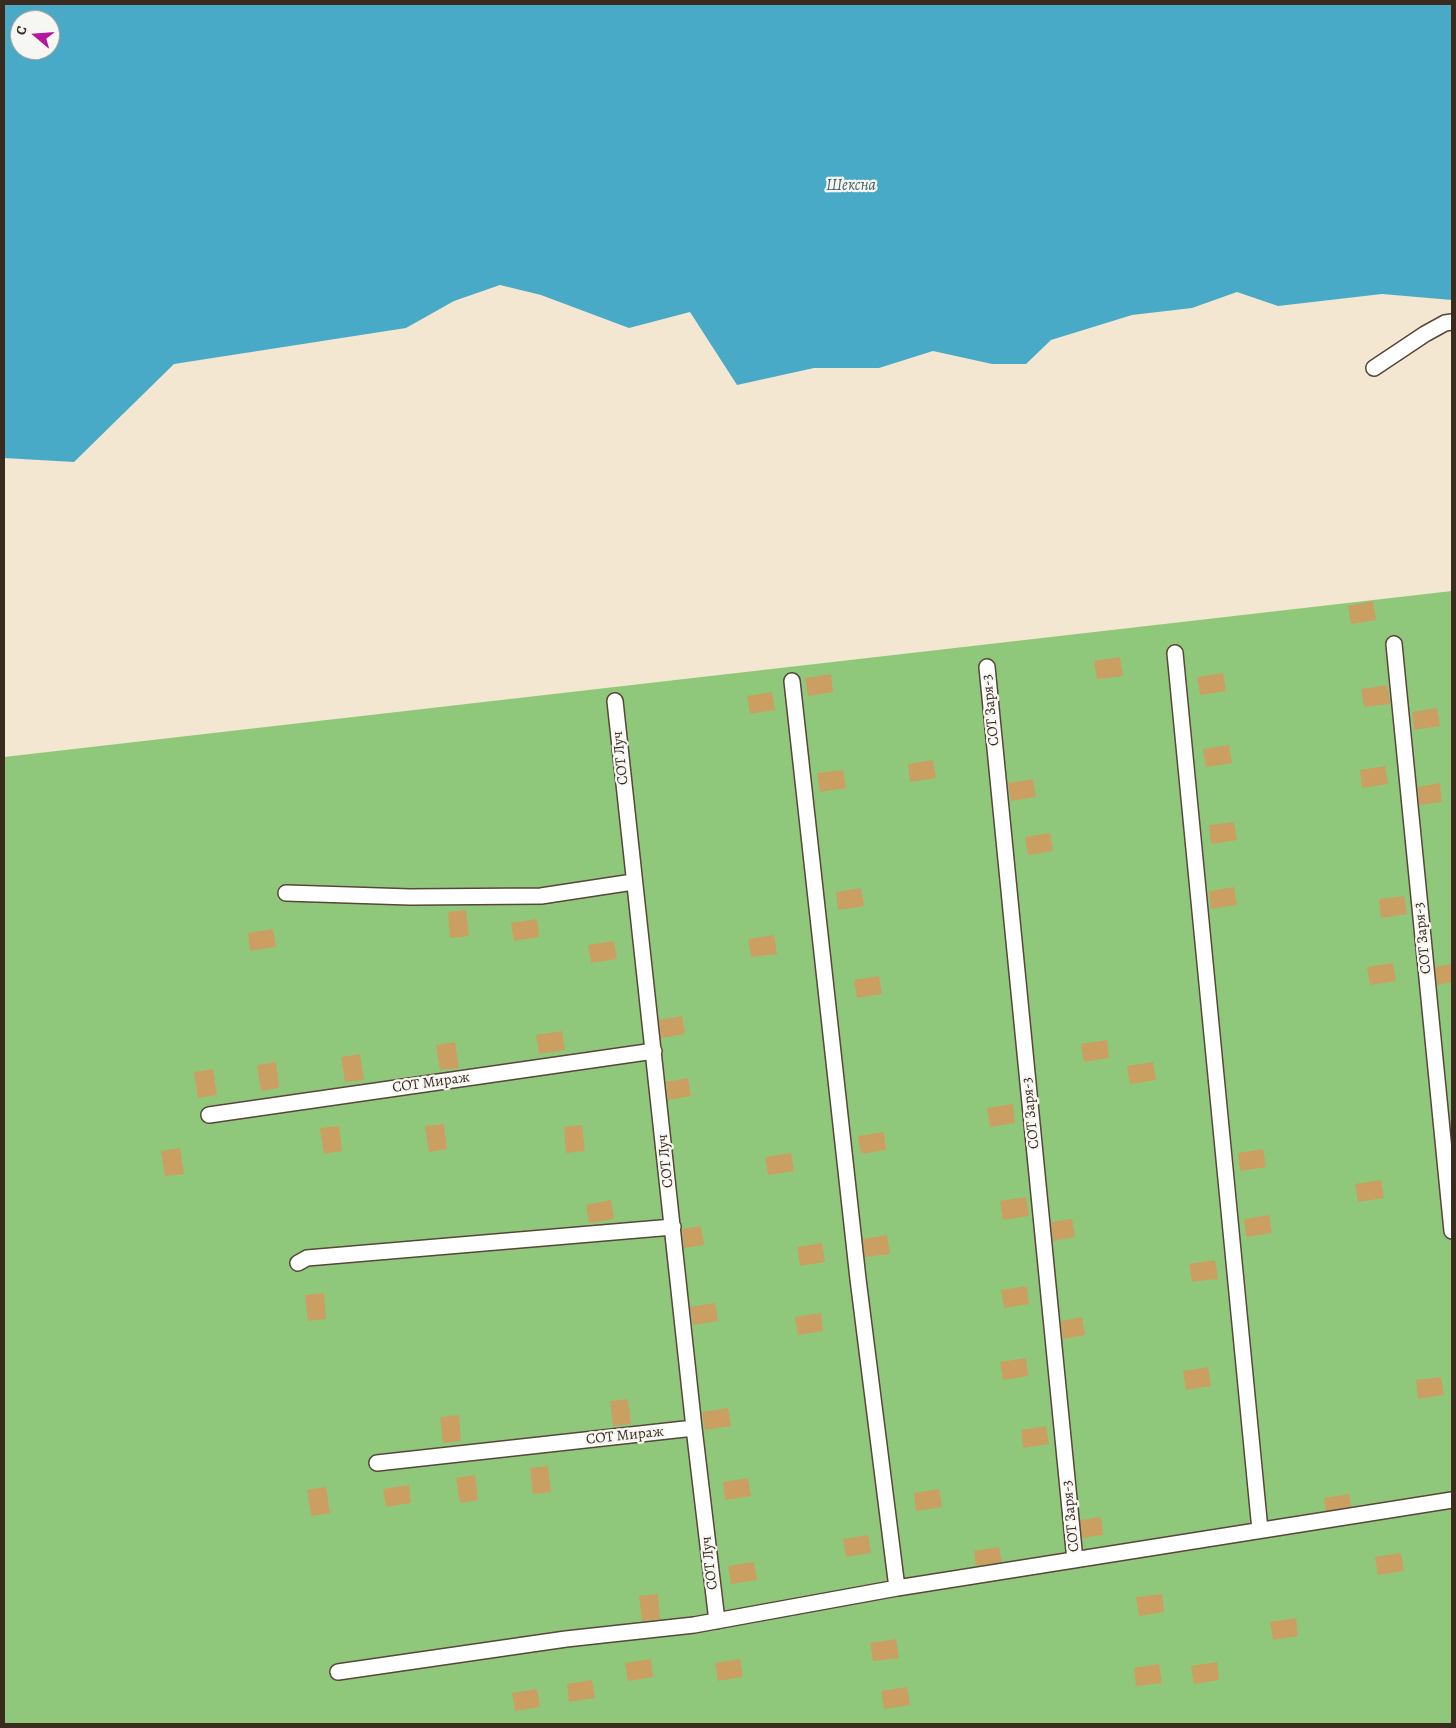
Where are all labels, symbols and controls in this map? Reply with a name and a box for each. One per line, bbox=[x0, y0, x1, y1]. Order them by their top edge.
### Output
north arrow bbox=[10, 10, 60, 60]
text: С bbox=[11, 23, 32, 38]
water label: Шексна bbox=[826, 176, 876, 196]
street label: СОТ Заря-3 bbox=[978, 673, 1004, 747]
street label: СОТ Луч bbox=[609, 730, 633, 786]
street label: СОТ Заря-3 bbox=[1410, 901, 1436, 975]
street label: СОТ Мираж bbox=[391, 1069, 471, 1097]
street label: СОТ Заря-3 bbox=[1018, 1076, 1044, 1150]
street label: СОТ Луч bbox=[654, 1133, 678, 1189]
street label: СОТ Мираж bbox=[585, 1423, 665, 1449]
street label: СОТ Заря-3 bbox=[1058, 1479, 1084, 1553]
street label: СОТ Луч bbox=[698, 1535, 722, 1591]

